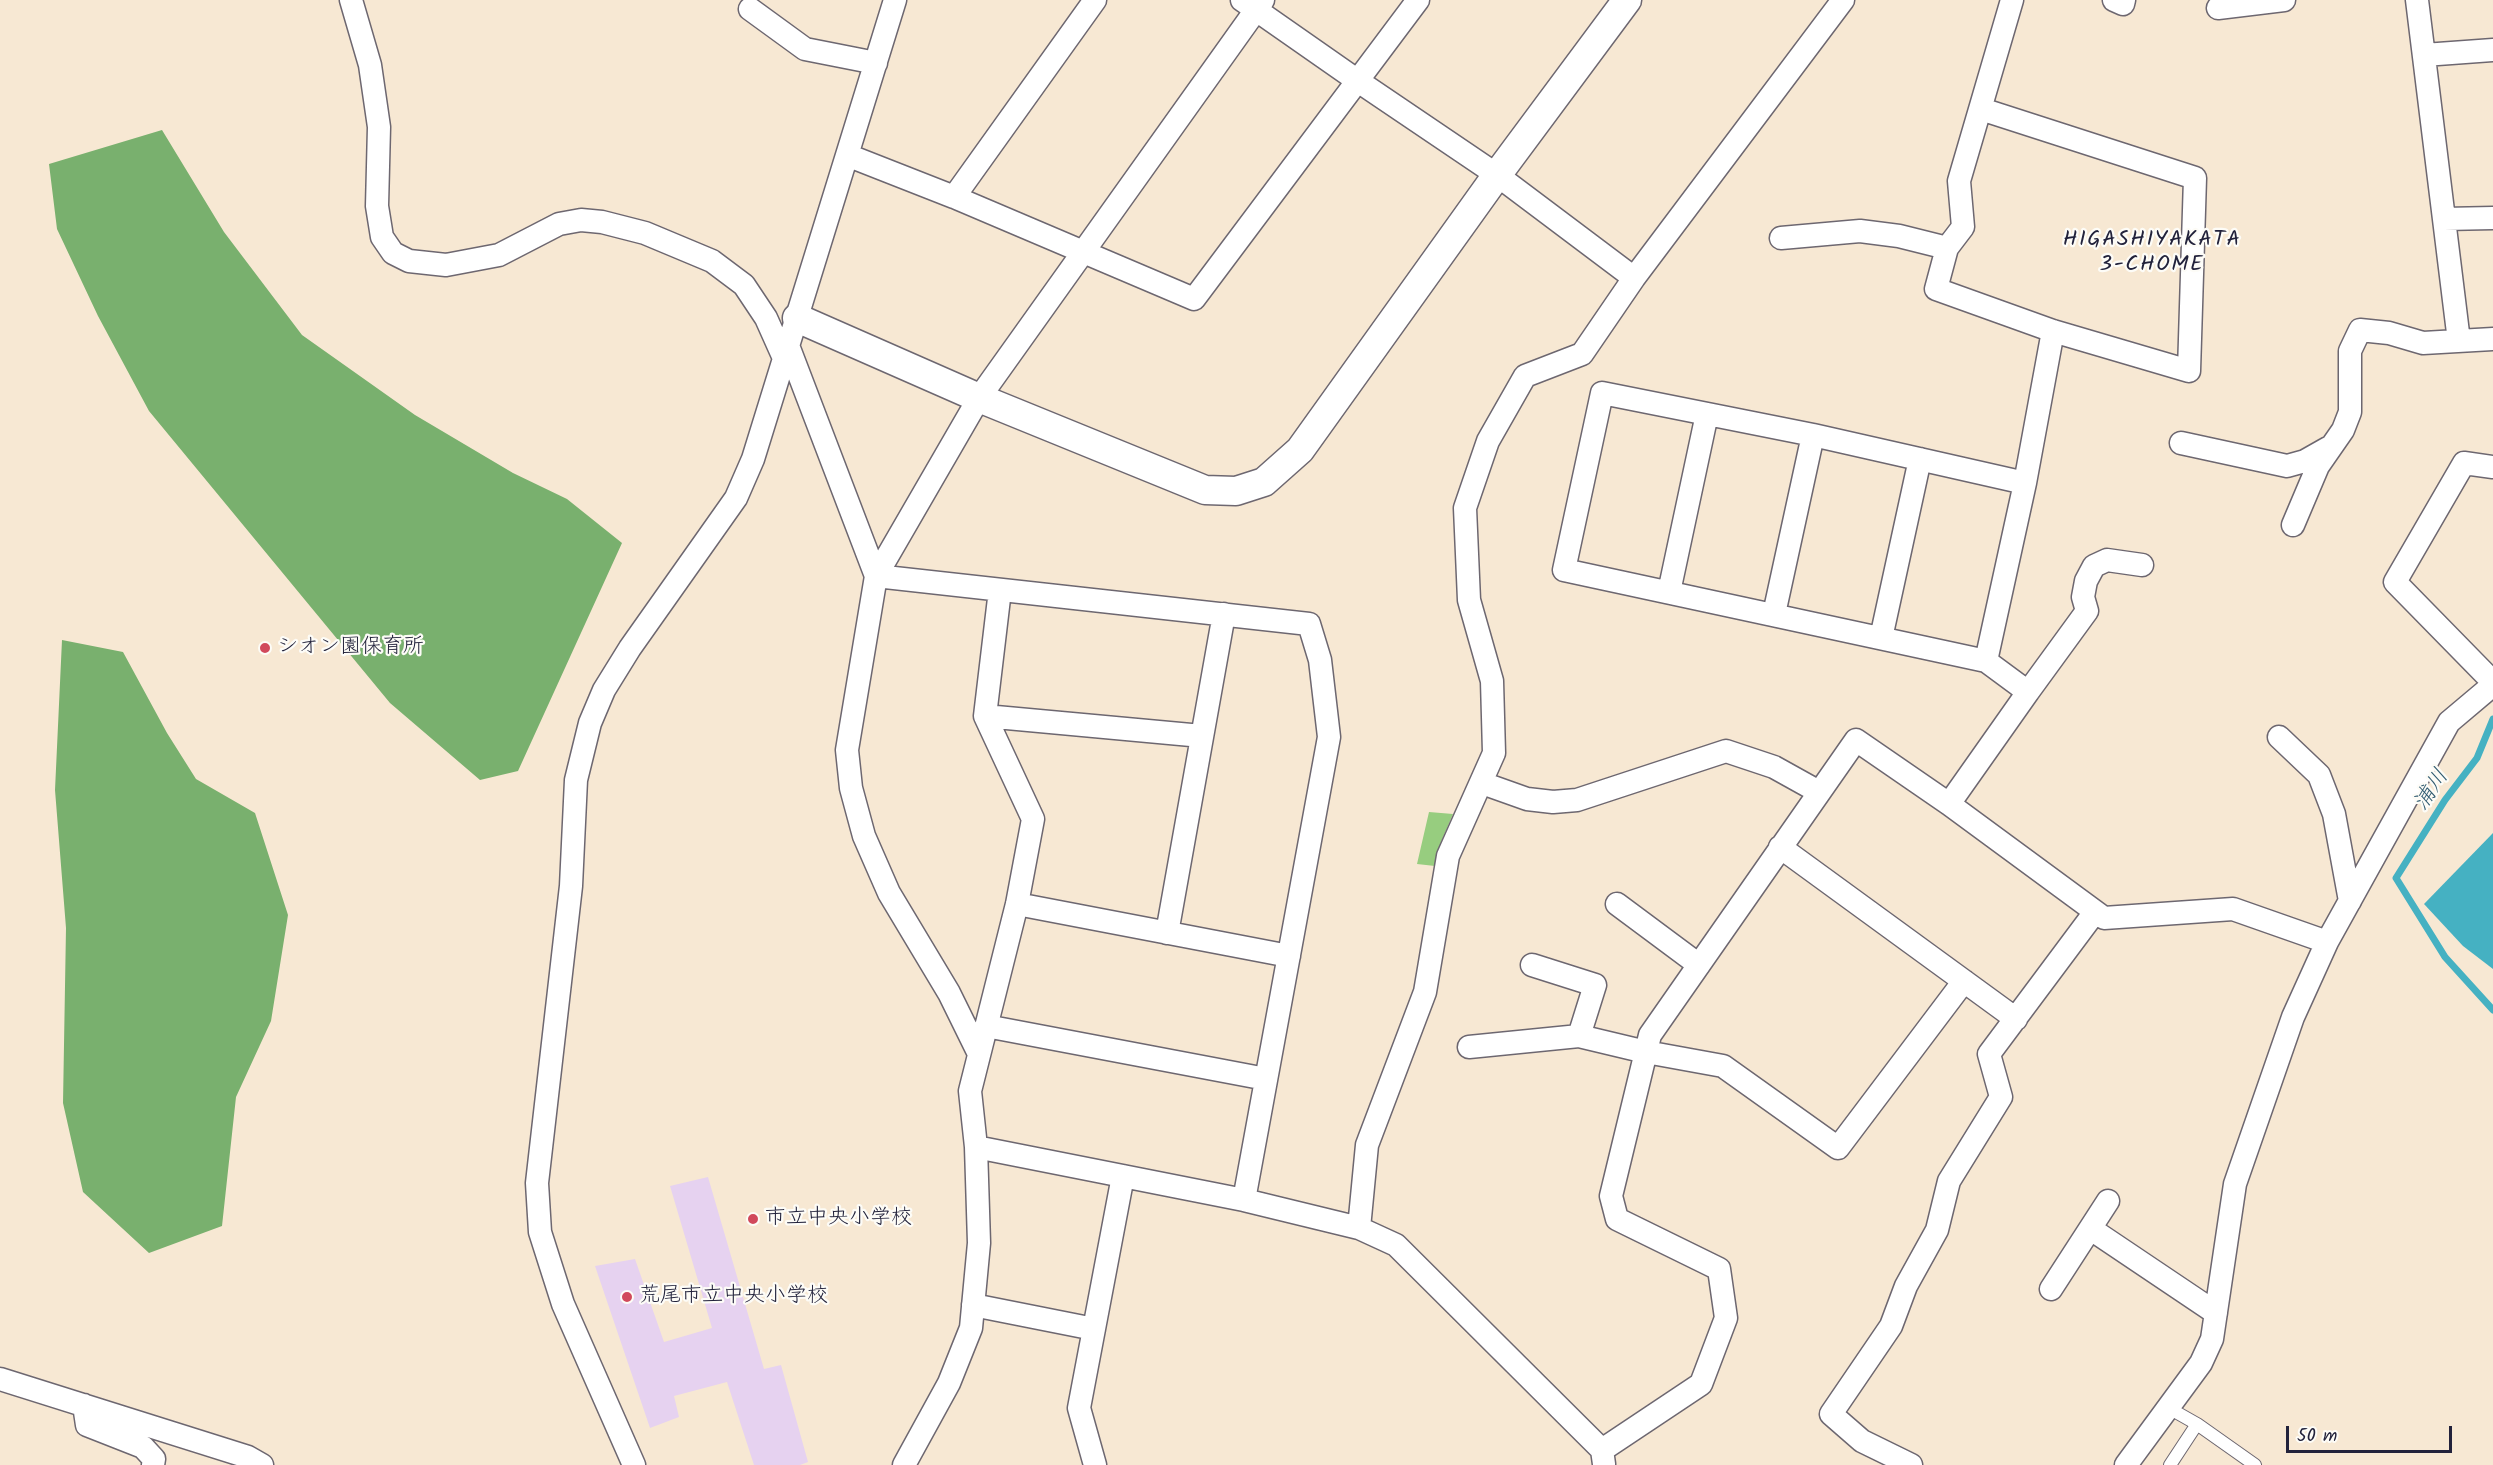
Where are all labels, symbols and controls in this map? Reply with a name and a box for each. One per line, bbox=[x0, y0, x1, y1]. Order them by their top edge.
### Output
district label: HIGASHIYAKATA 3-CHOME bbox=[2063, 228, 2241, 280]
place label: シオン園保育所 bbox=[277, 635, 424, 661]
marker: シオン園保育所 bbox=[258, 641, 272, 655]
water label: 浦川 bbox=[2410, 765, 2456, 817]
place label: 市立中央小学校 bbox=[765, 1206, 912, 1232]
marker: 市立中央小学校 bbox=[746, 1212, 760, 1226]
place label: 荒尾市立中央小学校 bbox=[639, 1284, 828, 1310]
marker: 荒尾市立中央小学校 bbox=[620, 1290, 634, 1304]
scale bar bbox=[2289, 1414, 2456, 1452]
text: 50 m bbox=[2297, 1422, 2337, 1451]

